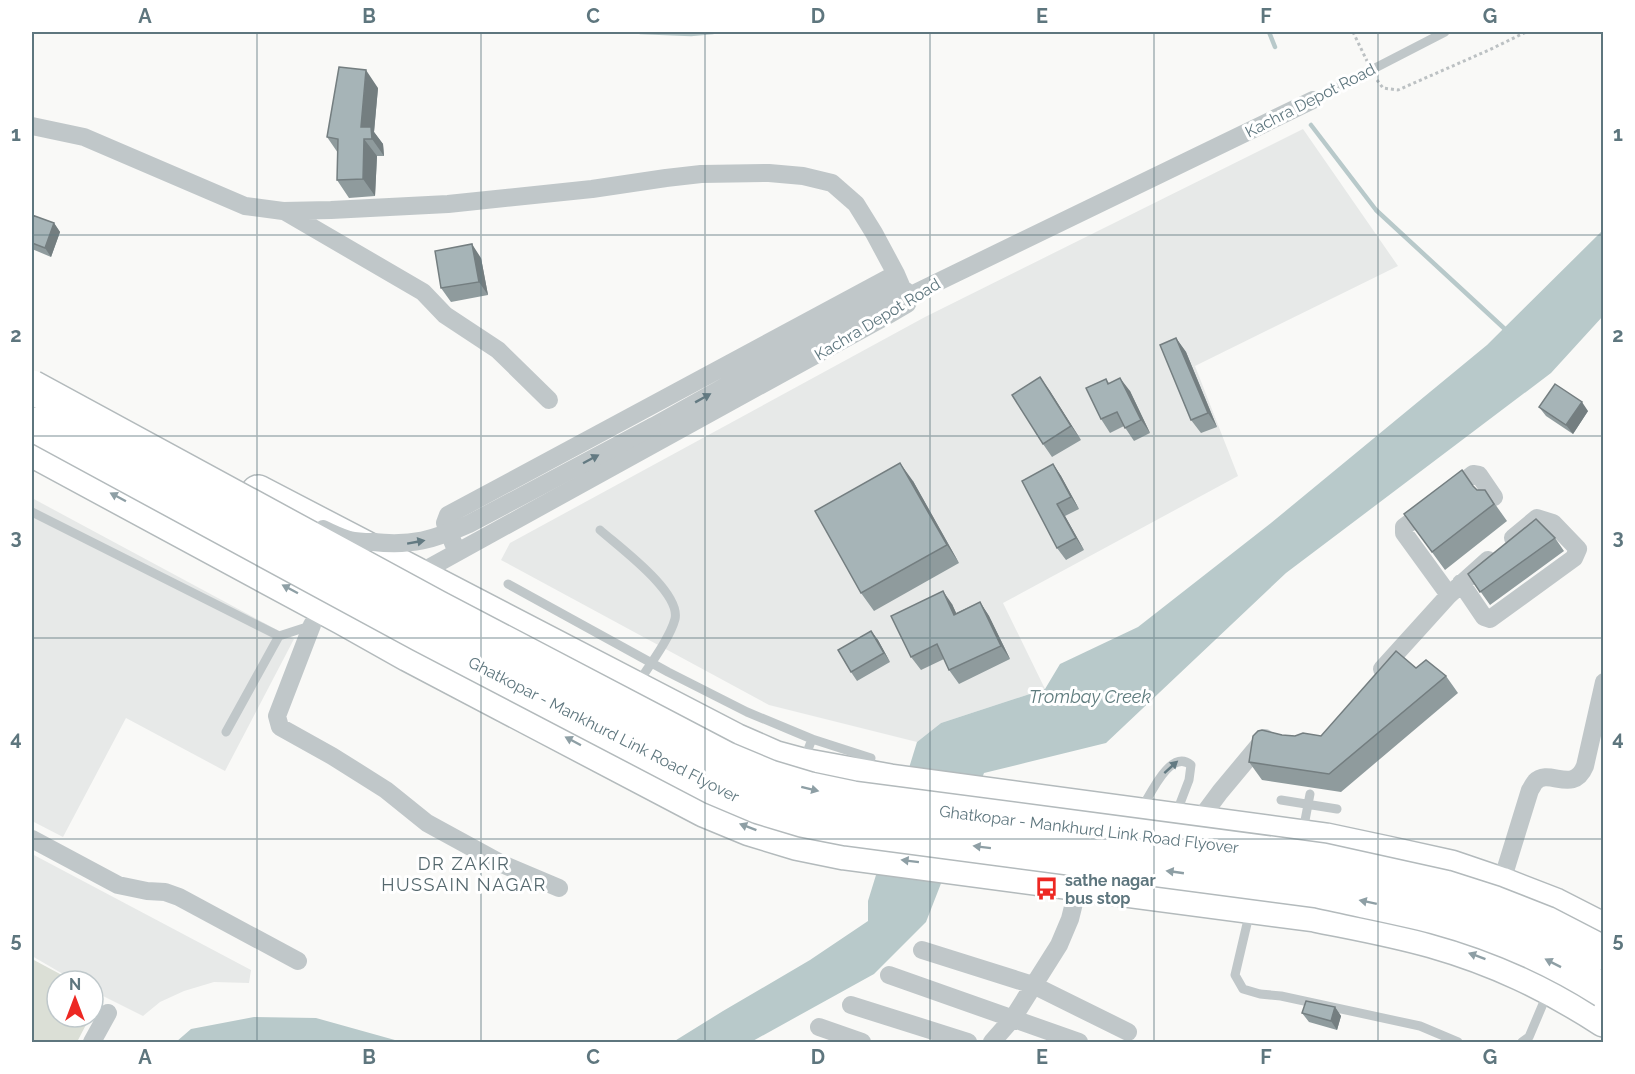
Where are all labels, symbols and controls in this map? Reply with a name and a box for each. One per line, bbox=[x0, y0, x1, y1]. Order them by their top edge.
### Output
text: A bbox=[138, 4, 152, 28]
text: B bbox=[362, 4, 376, 28]
text: C bbox=[586, 4, 600, 28]
text: D bbox=[811, 4, 825, 28]
text: E bbox=[1036, 4, 1048, 28]
text: F bbox=[1260, 4, 1272, 28]
text: G bbox=[1483, 4, 1497, 28]
street label: Kachra Depot Road bbox=[1242, 59, 1378, 141]
text: 1 bbox=[11, 122, 21, 146]
text: 1 bbox=[1613, 122, 1623, 146]
street label: Kachra Depot Road bbox=[811, 274, 944, 365]
text: 2 bbox=[10, 323, 22, 347]
text: 2 bbox=[1612, 323, 1624, 347]
one-way arrow bbox=[695, 393, 711, 404]
one-way arrow bbox=[583, 454, 600, 464]
one-way arrow bbox=[110, 492, 127, 502]
text: 3 bbox=[10, 525, 22, 549]
text: 3 bbox=[1612, 525, 1624, 549]
one-way arrow bbox=[407, 537, 426, 546]
one-way arrow bbox=[281, 584, 298, 594]
street label: Ghatkopar - Mankhurd Link Road Flyover bbox=[465, 653, 743, 806]
water label: Trombay Creek bbox=[1029, 686, 1151, 707]
text: 4 bbox=[10, 726, 22, 750]
text: 4 bbox=[1612, 726, 1624, 750]
one-way arrow bbox=[564, 736, 581, 746]
one-way arrow bbox=[1163, 761, 1178, 774]
one-way arrow bbox=[801, 784, 820, 794]
street label: Ghatkopar - Mankhurd Link Road Flyover bbox=[938, 802, 1240, 857]
one-way arrow bbox=[738, 822, 756, 832]
one-way arrow bbox=[973, 842, 992, 852]
district label: DR ZAKIR HUSSAIN NAGAR bbox=[381, 853, 547, 895]
one-way arrow bbox=[900, 857, 919, 866]
one-way arrow bbox=[1166, 868, 1185, 877]
place label: sathe nagar bus stop bbox=[1065, 871, 1156, 908]
bus stop icon: sathe nagar bus stop bbox=[1034, 876, 1060, 902]
one-way arrow bbox=[1358, 897, 1377, 906]
text: 5 bbox=[10, 928, 22, 952]
text: 5 bbox=[1612, 928, 1624, 952]
one-way arrow bbox=[1468, 950, 1486, 960]
one-way arrow bbox=[1544, 958, 1561, 967]
north arrow bbox=[45, 969, 105, 1029]
text: N bbox=[69, 975, 81, 994]
text: A bbox=[138, 1045, 152, 1069]
text: B bbox=[362, 1045, 376, 1069]
text: C bbox=[586, 1045, 600, 1069]
text: D bbox=[811, 1045, 825, 1069]
text: E bbox=[1036, 1045, 1048, 1069]
text: F bbox=[1260, 1045, 1272, 1069]
text: G bbox=[1483, 1045, 1497, 1069]

